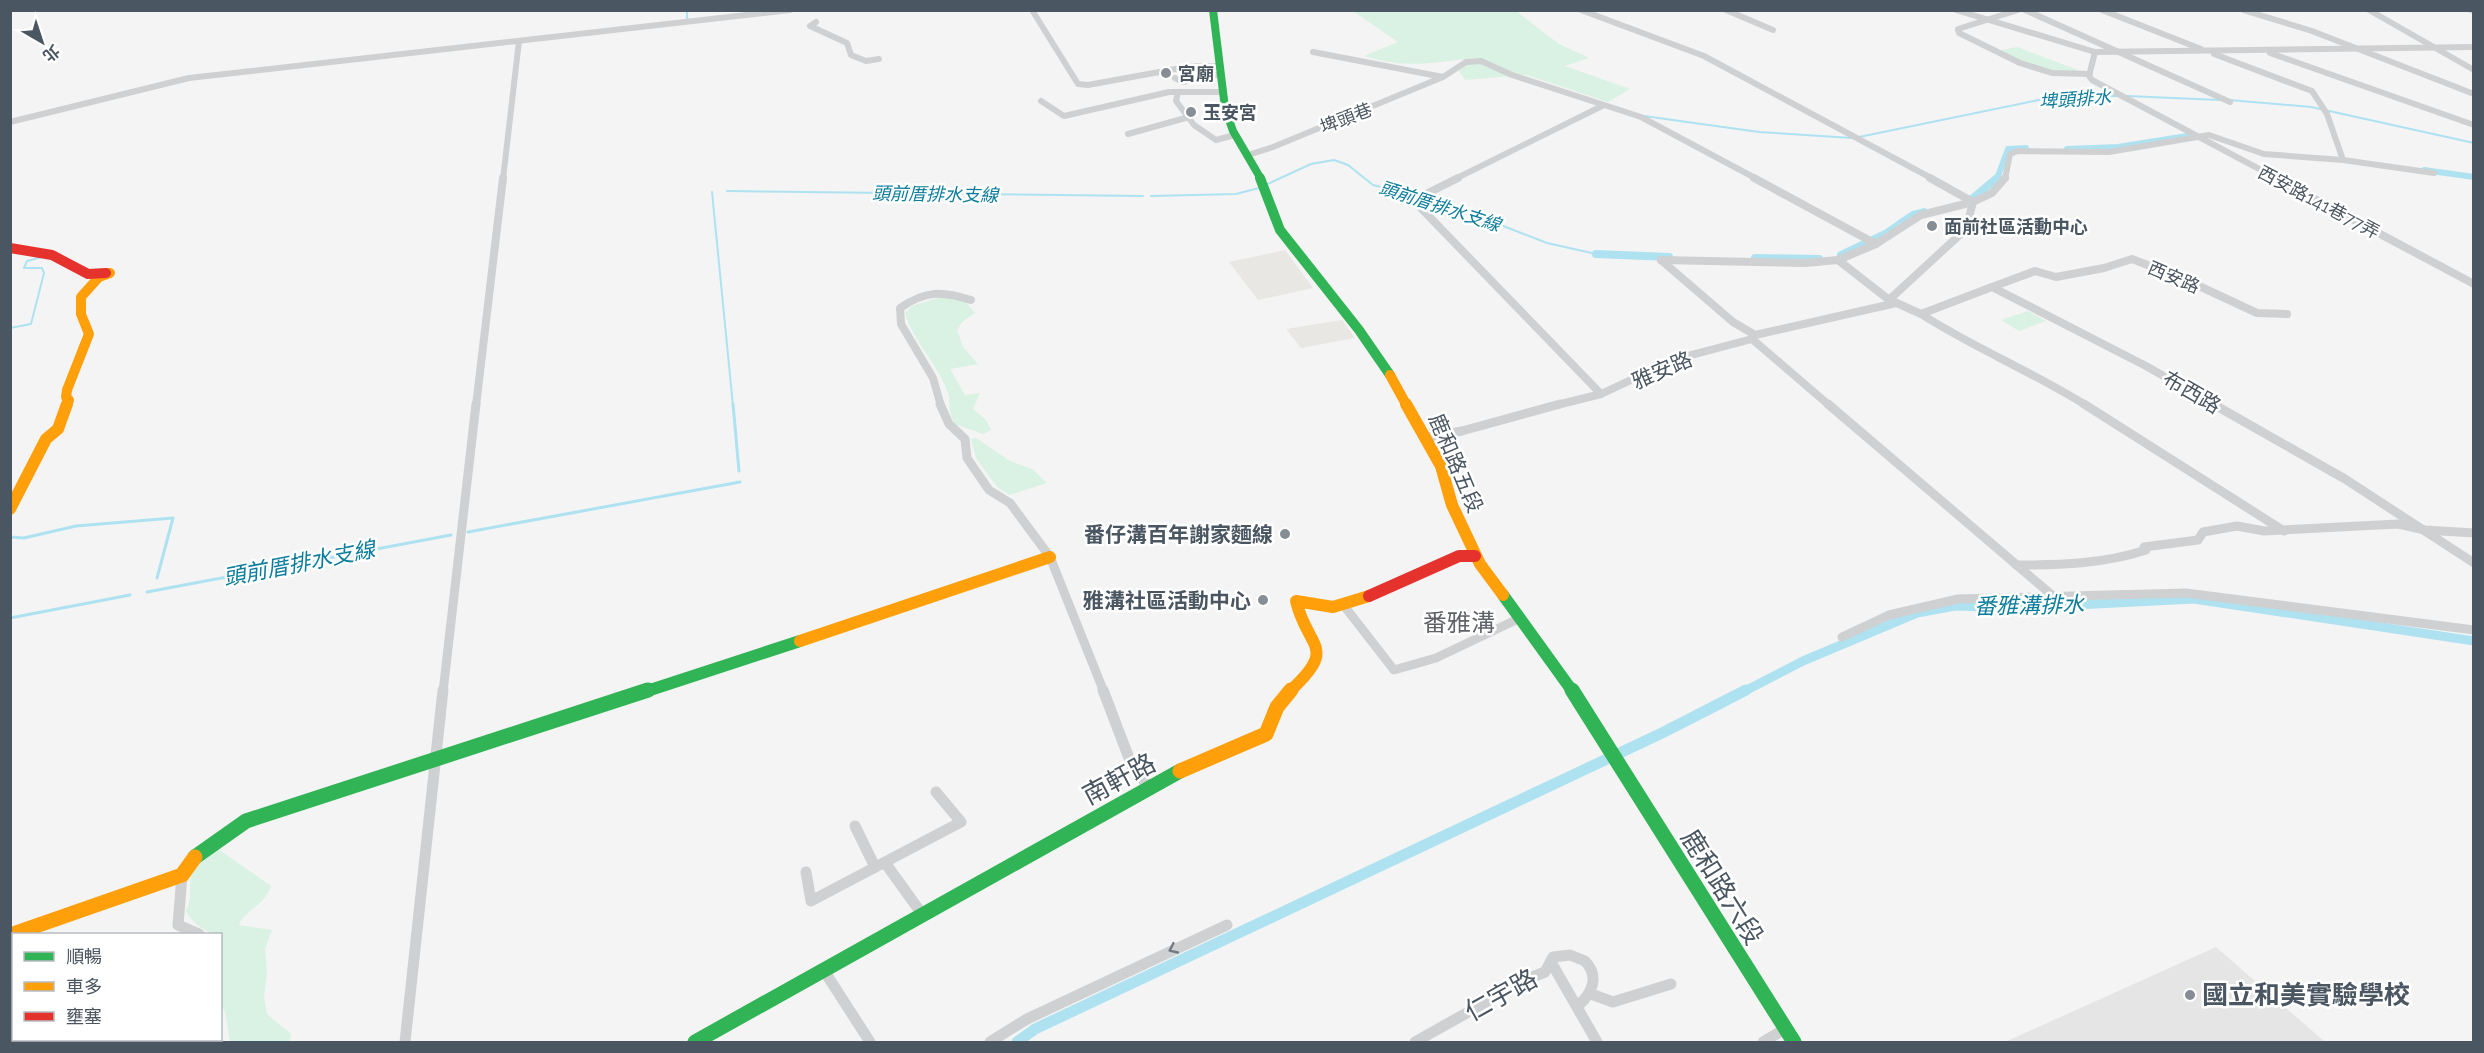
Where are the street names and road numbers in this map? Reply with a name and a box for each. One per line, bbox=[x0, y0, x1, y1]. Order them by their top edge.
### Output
street label: 埤頭巷 bbox=[1317, 99, 1375, 137]
street label: 西安路141巷77弄 bbox=[2255, 161, 2383, 243]
street label: 西安路 bbox=[2145, 257, 2203, 297]
street label: 雅安路 bbox=[1628, 346, 1696, 394]
street label: 布西路 bbox=[2158, 365, 2226, 419]
street label: 鹿和路五段 bbox=[1424, 410, 1488, 516]
street label: 南軒路 bbox=[1078, 747, 1160, 811]
street label: 鹿和路六段 bbox=[1675, 824, 1769, 950]
street label: 仁宇路 bbox=[1460, 963, 1542, 1027]

